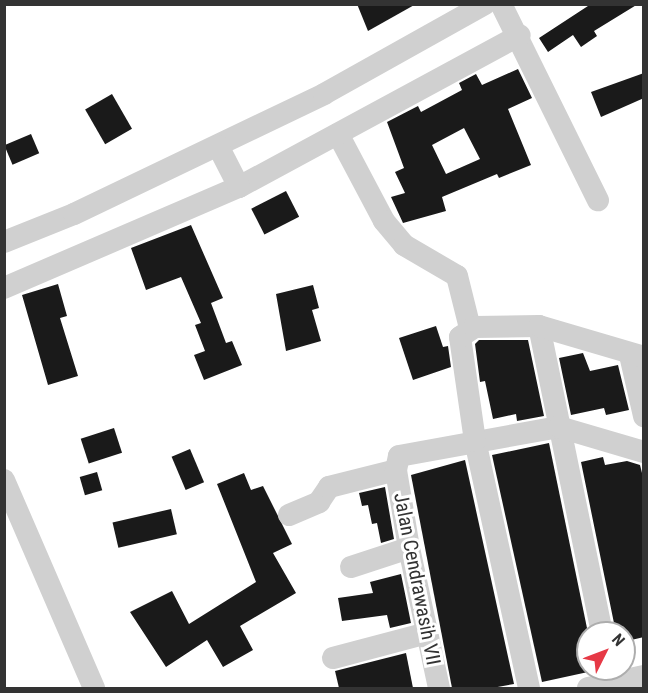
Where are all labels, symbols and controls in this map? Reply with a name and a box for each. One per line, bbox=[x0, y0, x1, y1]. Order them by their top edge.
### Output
street label: Jalan Cendrawasih VII bbox=[389, 491, 445, 667]
north arrow bbox=[576, 621, 636, 681]
text: N bbox=[608, 630, 629, 650]

